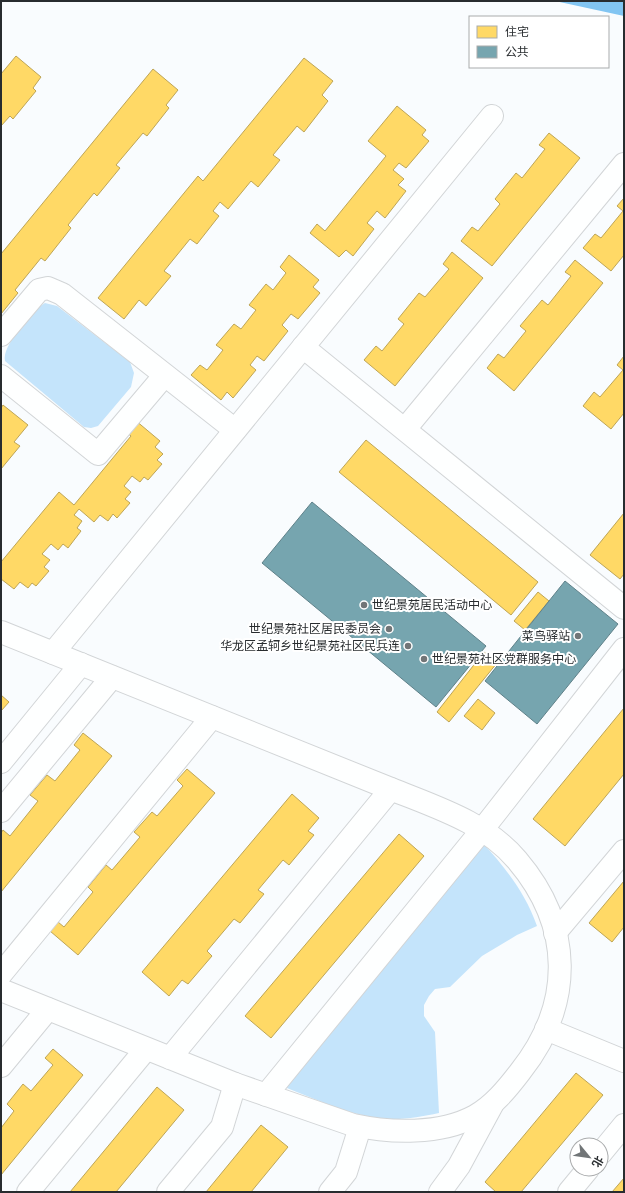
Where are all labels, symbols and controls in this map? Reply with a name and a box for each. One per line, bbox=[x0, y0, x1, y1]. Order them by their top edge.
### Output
legend bbox=[469, 16, 609, 68]
text: 住宅 bbox=[505, 23, 529, 40]
text: 公共 bbox=[505, 43, 529, 60]
place label: 世纪景苑居民活动中心 bbox=[372, 596, 492, 613]
marker: 世纪景苑居民活动中心 bbox=[359, 600, 369, 610]
place label: 世纪景苑社区居民委员会 bbox=[249, 620, 381, 637]
marker: 世纪景苑社区居民委员会 bbox=[384, 624, 394, 634]
place label: 菜鸟驿站 bbox=[522, 627, 570, 644]
marker: 菜鸟驿站 bbox=[573, 631, 583, 641]
place label: 华龙区孟轲乡世纪景苑社区民兵连 bbox=[220, 637, 400, 654]
marker: 华龙区孟轲乡世纪景苑社区民兵连 bbox=[403, 641, 413, 651]
place label: 世纪景苑社区党群服务中心 bbox=[432, 650, 576, 667]
marker: 世纪景苑社区党群服务中心 bbox=[419, 654, 429, 664]
north arrow bbox=[569, 1137, 609, 1177]
text: 北 bbox=[588, 1153, 607, 1171]

